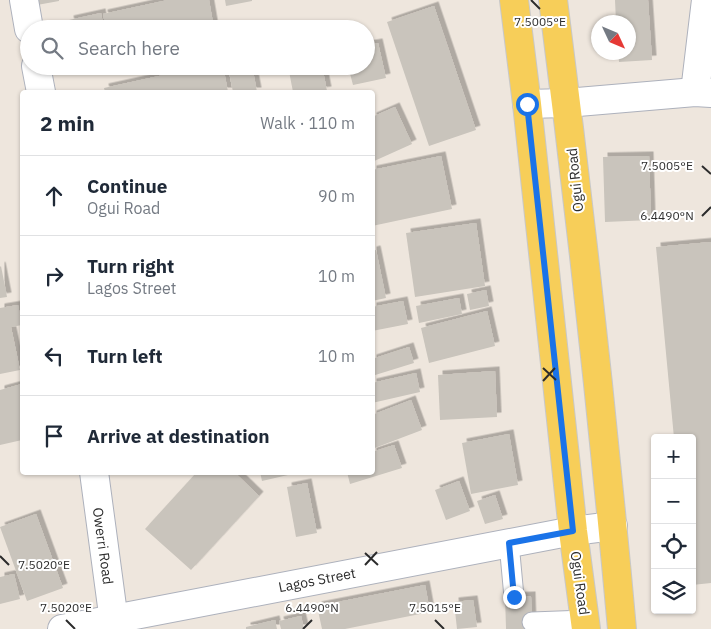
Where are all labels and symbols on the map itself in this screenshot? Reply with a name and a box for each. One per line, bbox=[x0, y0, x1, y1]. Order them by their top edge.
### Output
text: 7.5005°E bbox=[514, 14, 566, 29]
north arrow bbox=[591, 15, 636, 60]
route start bbox=[516, 93, 539, 116]
street label: Ogui Road bbox=[563, 147, 587, 213]
text: 7.5005°E bbox=[641, 158, 693, 173]
text: 6.4490°N bbox=[640, 208, 694, 223]
street label: Owerri Road bbox=[89, 506, 117, 586]
street label: Ogui Road bbox=[567, 550, 593, 616]
text: 7.5020°E bbox=[18, 557, 70, 572]
street label: Lagos Street bbox=[277, 564, 357, 596]
route end bbox=[503, 586, 526, 609]
text: 7.5020°E bbox=[40, 600, 92, 615]
text: 6.4490°N bbox=[285, 600, 339, 615]
text: 7.5015°E bbox=[409, 600, 461, 615]

